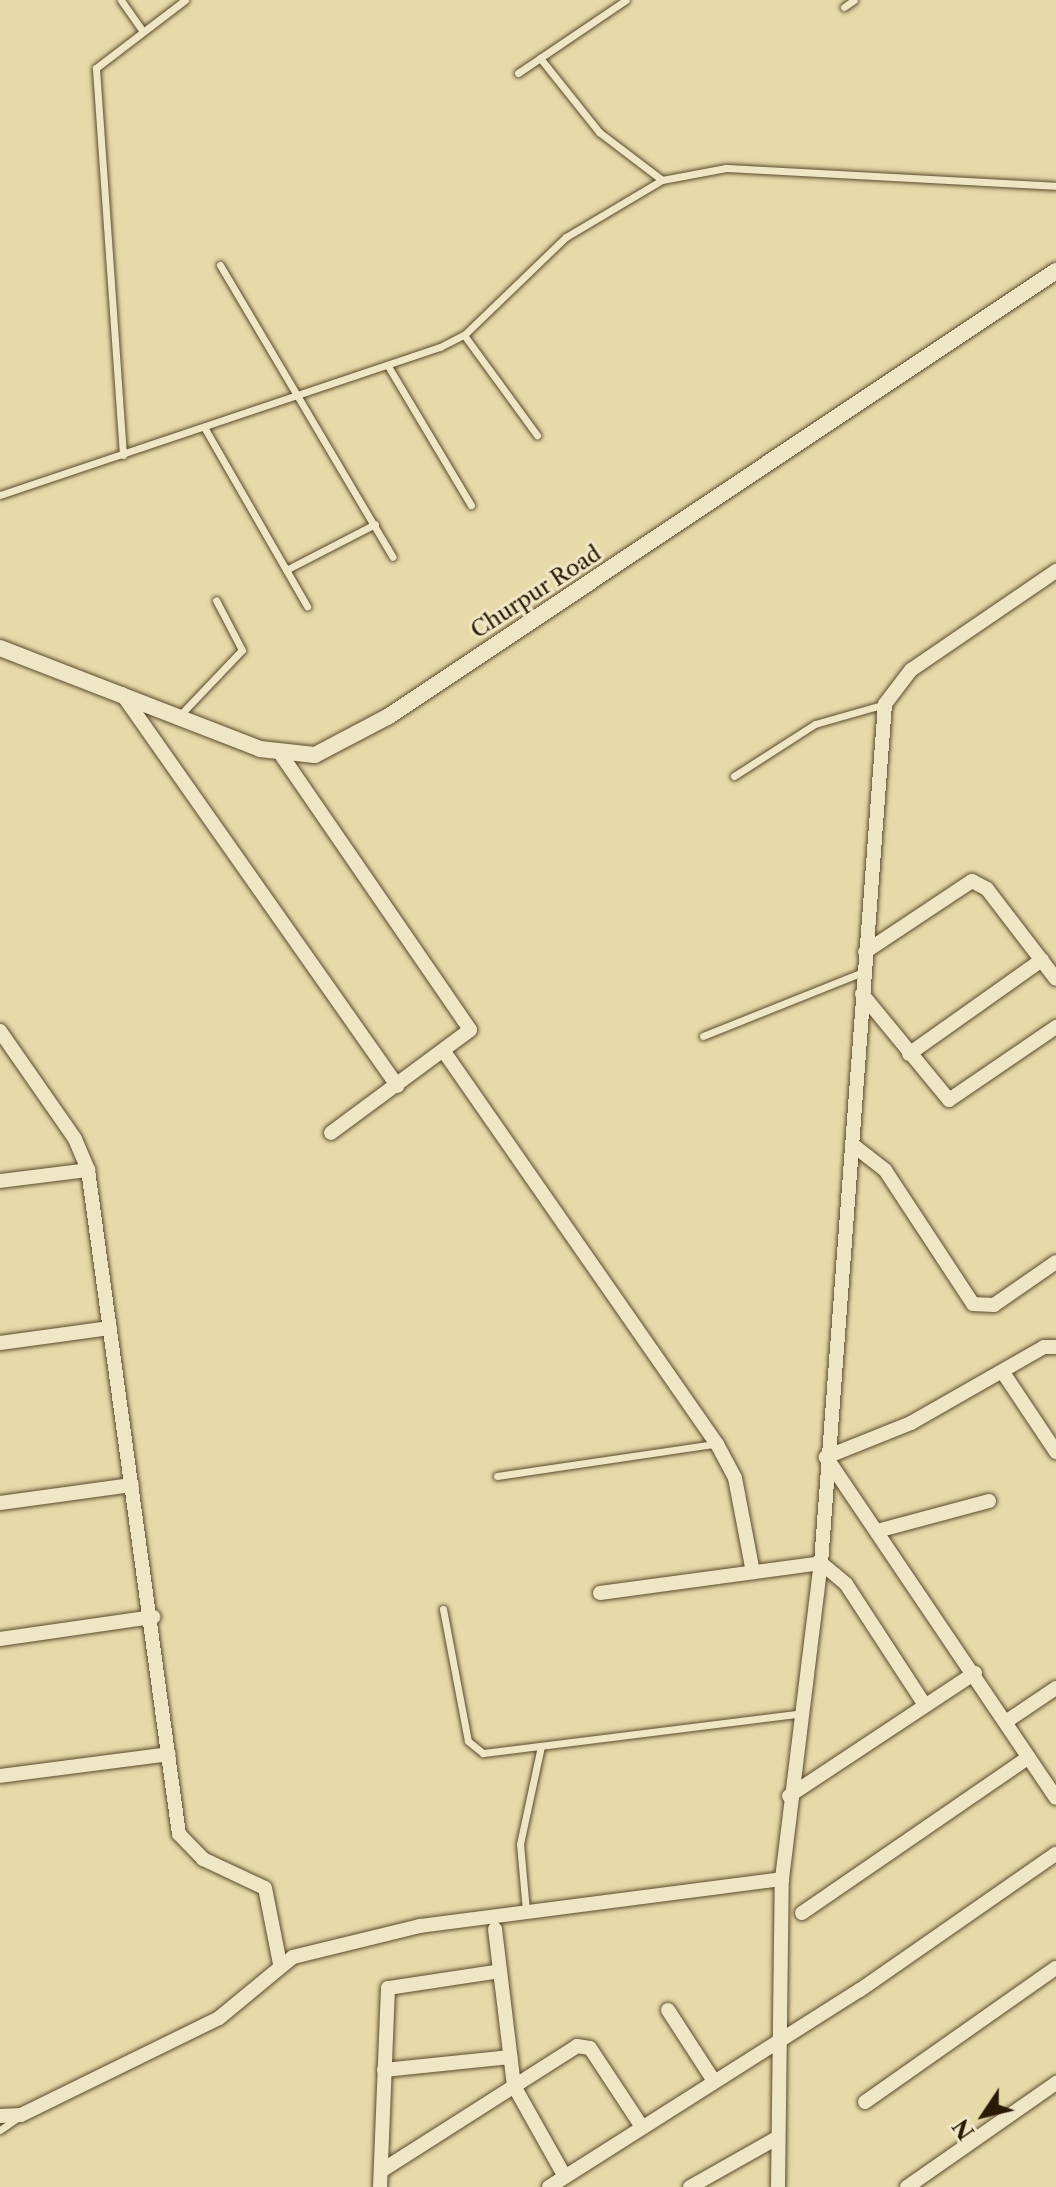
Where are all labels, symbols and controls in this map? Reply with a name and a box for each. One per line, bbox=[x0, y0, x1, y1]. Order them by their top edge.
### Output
street label: Churpur Road bbox=[466, 540, 606, 644]
north arrow bbox=[944, 2075, 1024, 2155]
text: N bbox=[947, 2113, 980, 2145]

